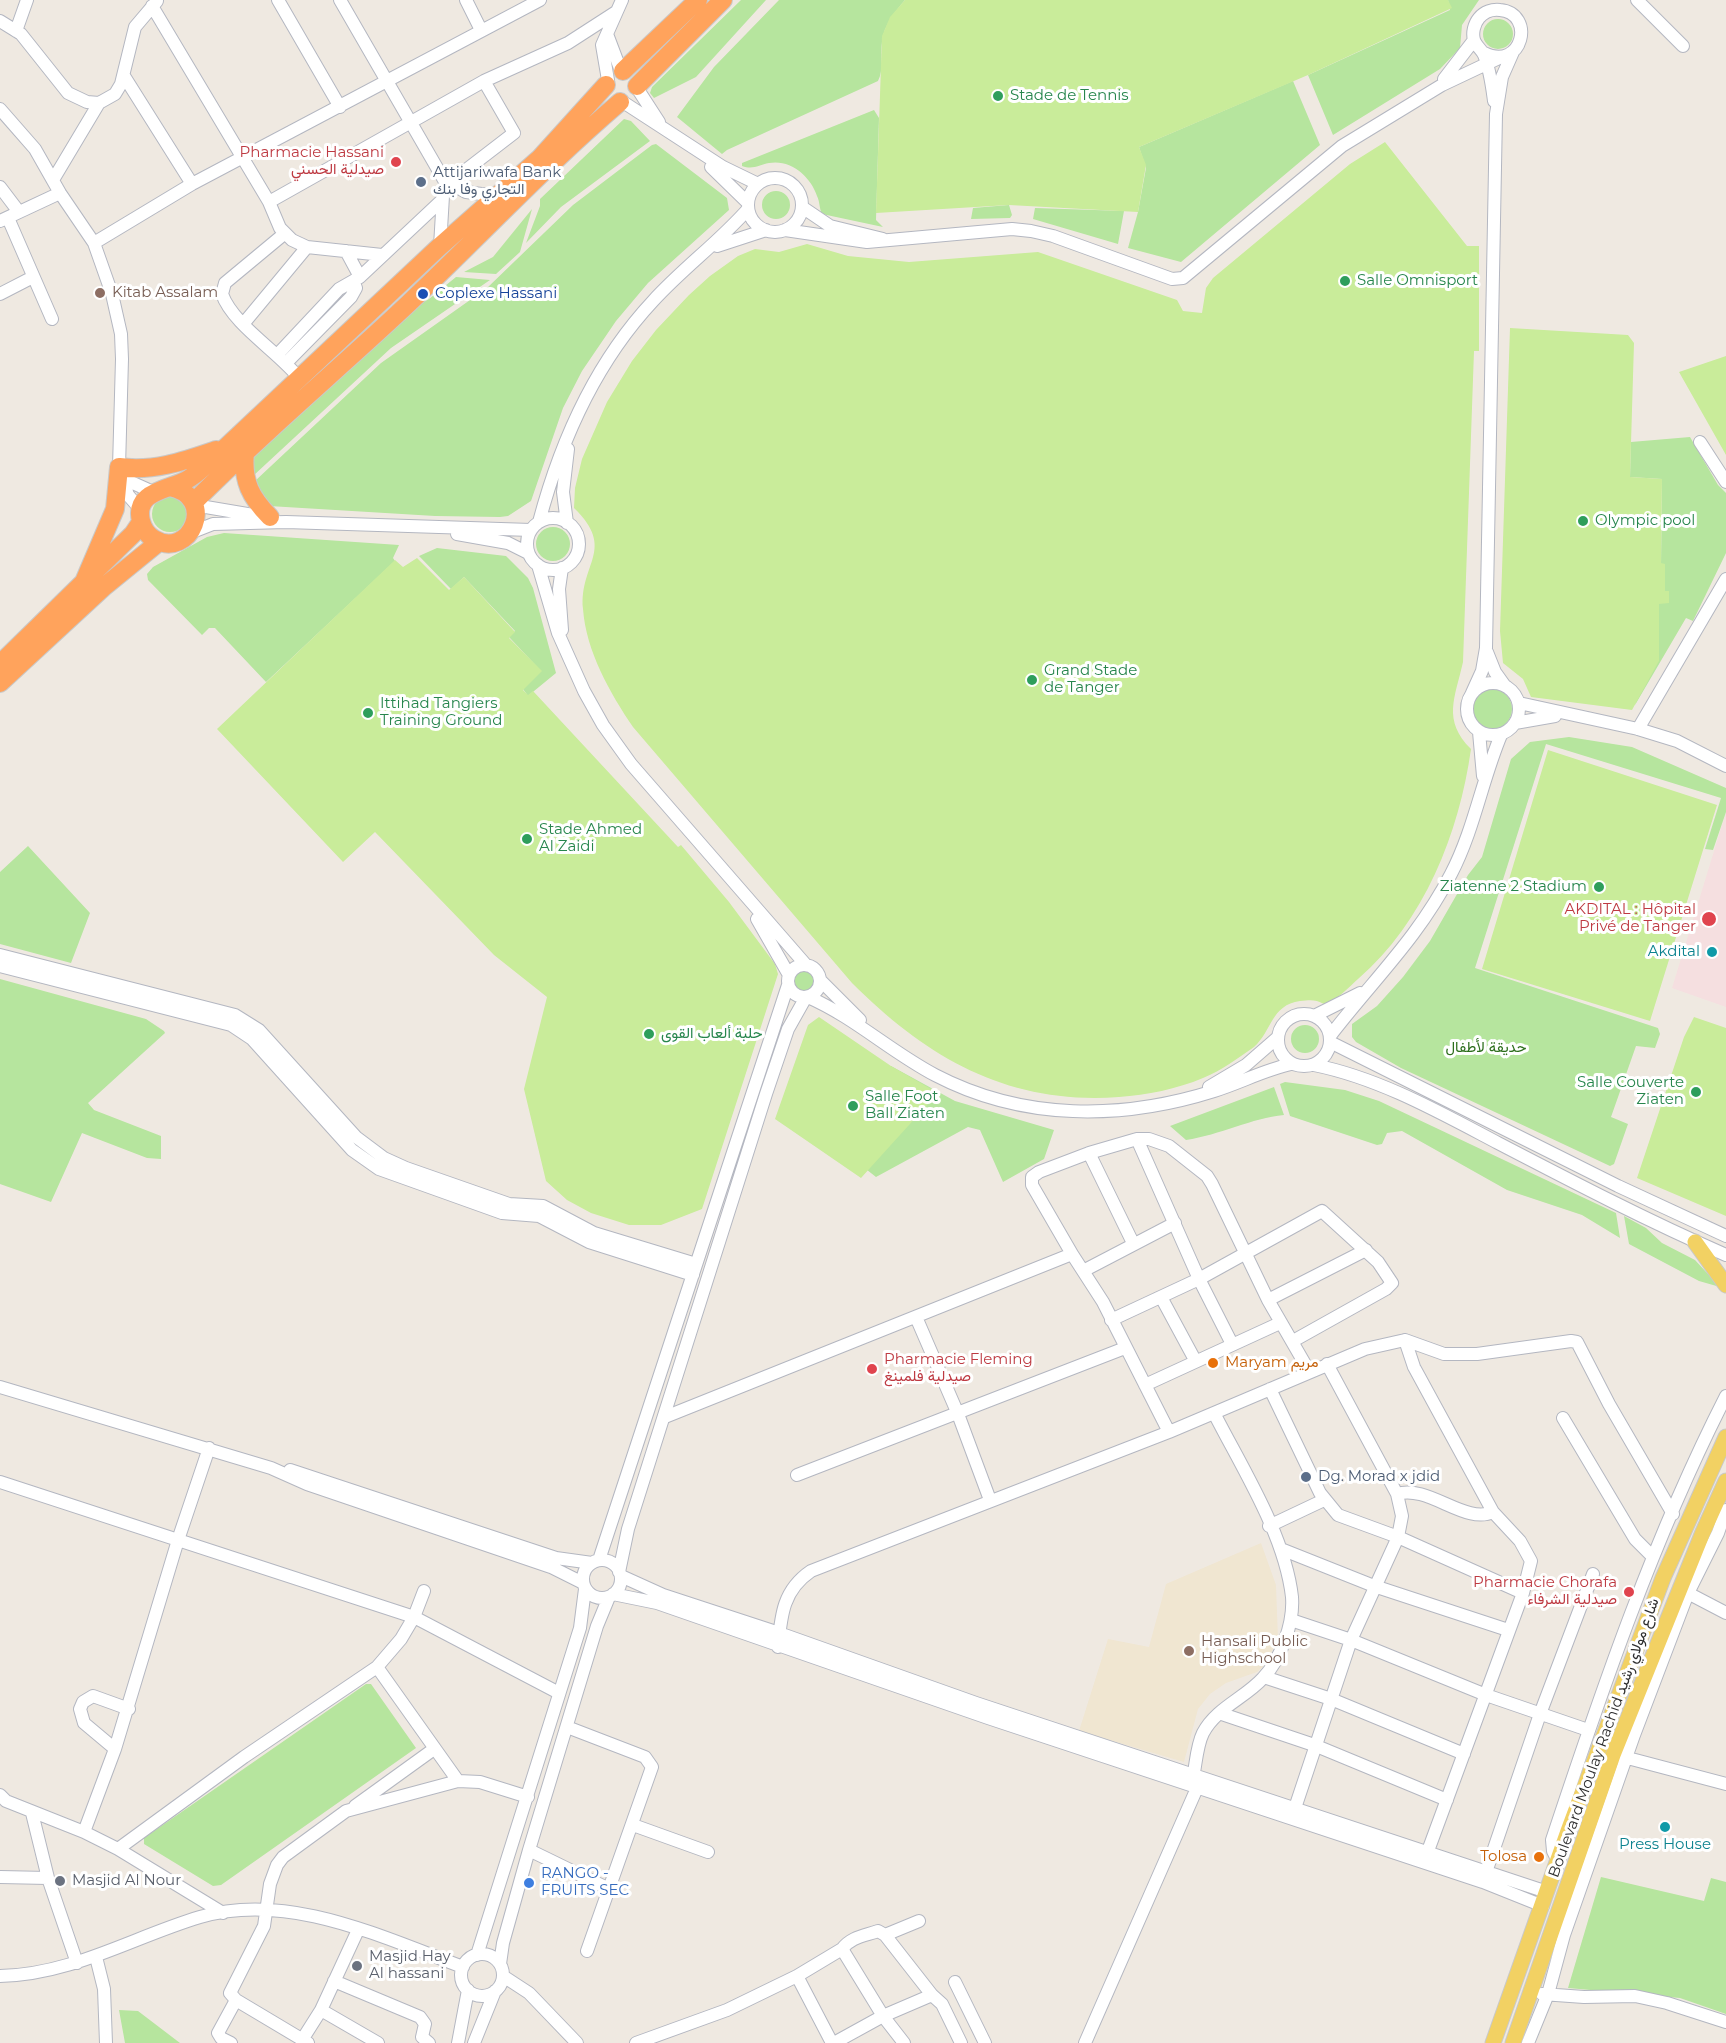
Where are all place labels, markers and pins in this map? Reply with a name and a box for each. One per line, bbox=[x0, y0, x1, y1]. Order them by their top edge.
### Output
place label: Stade de Tennis bbox=[1010, 87, 1129, 105]
marker: Stade de Tennis bbox=[991, 89, 1005, 103]
place label: Pharmacie Hassani صيدلية الحسني bbox=[240, 144, 384, 179]
marker: Pharmacie Hassani صيدلية الحسني bbox=[389, 155, 403, 169]
place label: Attijariwafa Bank التجاري وفا بنك bbox=[433, 164, 561, 199]
marker: Attijariwafa Bank التجاري وفا بنك bbox=[414, 175, 428, 189]
place label: Salle Omnisport bbox=[1357, 272, 1478, 290]
marker: Salle Omnisport bbox=[1338, 274, 1352, 288]
place label: Kitab Assalam bbox=[112, 284, 218, 302]
place label: Coplexe Hassani bbox=[435, 285, 557, 303]
marker: Kitab Assalam bbox=[93, 286, 107, 300]
marker: Coplexe Hassani bbox=[416, 287, 430, 301]
place label: Olympic pool bbox=[1595, 512, 1695, 530]
marker: Olympic pool bbox=[1576, 514, 1590, 528]
place label: Grand Stade de Tanger bbox=[1044, 662, 1137, 697]
marker: Grand Stade de Tanger bbox=[1025, 673, 1039, 687]
place label: Ittihad Tangiers Training Ground bbox=[380, 695, 502, 730]
marker: Ittihad Tangiers Training Ground bbox=[361, 706, 375, 720]
place label: Stade Ahmed Al Zaidi bbox=[539, 821, 642, 856]
marker: Stade Ahmed Al Zaidi bbox=[520, 832, 534, 846]
place label: Ziatenne 2 Stadium bbox=[1440, 878, 1587, 896]
marker: Ziatenne 2 Stadium bbox=[1592, 880, 1606, 894]
place label: AKDITAL : Hôpital Privé de Tanger bbox=[1565, 901, 1696, 936]
marker: AKDITAL : Hôpital Privé de Tanger bbox=[1700, 910, 1718, 928]
place label: Akdital bbox=[1648, 943, 1700, 961]
marker: Akdital bbox=[1705, 945, 1719, 959]
place label: حلبة ألعاب القوى bbox=[661, 1025, 763, 1043]
marker: حلبة ألعاب القوى bbox=[642, 1027, 656, 1041]
place label: Salle Couverte Ziaten bbox=[1577, 1074, 1684, 1109]
marker: Salle Couverte Ziaten bbox=[1689, 1085, 1703, 1099]
place label: Salle Foot Ball Ziaten bbox=[865, 1088, 945, 1123]
marker: Salle Foot Ball Ziaten bbox=[846, 1099, 860, 1113]
place label: Pharmacie Fleming صيدلية فلمينغ bbox=[884, 1351, 1033, 1386]
place label: Maryam مريم bbox=[1225, 1354, 1319, 1372]
marker: Maryam مريم bbox=[1206, 1356, 1220, 1370]
marker: Pharmacie Fleming صيدلية فلمينغ bbox=[865, 1362, 879, 1376]
place label: Dg. Morad x jdid bbox=[1318, 1468, 1440, 1486]
marker: Dg. Morad x jdid bbox=[1299, 1470, 1313, 1484]
place label: Pharmacie Chorafa صيدلية الشرفاء bbox=[1473, 1574, 1617, 1609]
marker: Pharmacie Chorafa صيدلية الشرفاء bbox=[1622, 1585, 1636, 1599]
place label: Hansali Public Highschool bbox=[1201, 1633, 1308, 1668]
marker: Hansali Public Highschool bbox=[1182, 1644, 1196, 1658]
marker: Press House bbox=[1658, 1820, 1672, 1834]
place label: Press House bbox=[1619, 1836, 1711, 1854]
place label: Tolosa bbox=[1480, 1848, 1527, 1866]
marker: Tolosa bbox=[1532, 1850, 1546, 1864]
place label: RANGO - FRUITS SEC bbox=[541, 1865, 629, 1900]
place label: Masjid Al Nour bbox=[72, 1872, 181, 1890]
marker: Masjid Al Nour bbox=[53, 1874, 67, 1888]
marker: RANGO - FRUITS SEC bbox=[522, 1876, 536, 1890]
place label: Masjid Hay Al hassani bbox=[369, 1948, 451, 1983]
marker: Masjid Hay Al hassani bbox=[350, 1959, 364, 1973]

